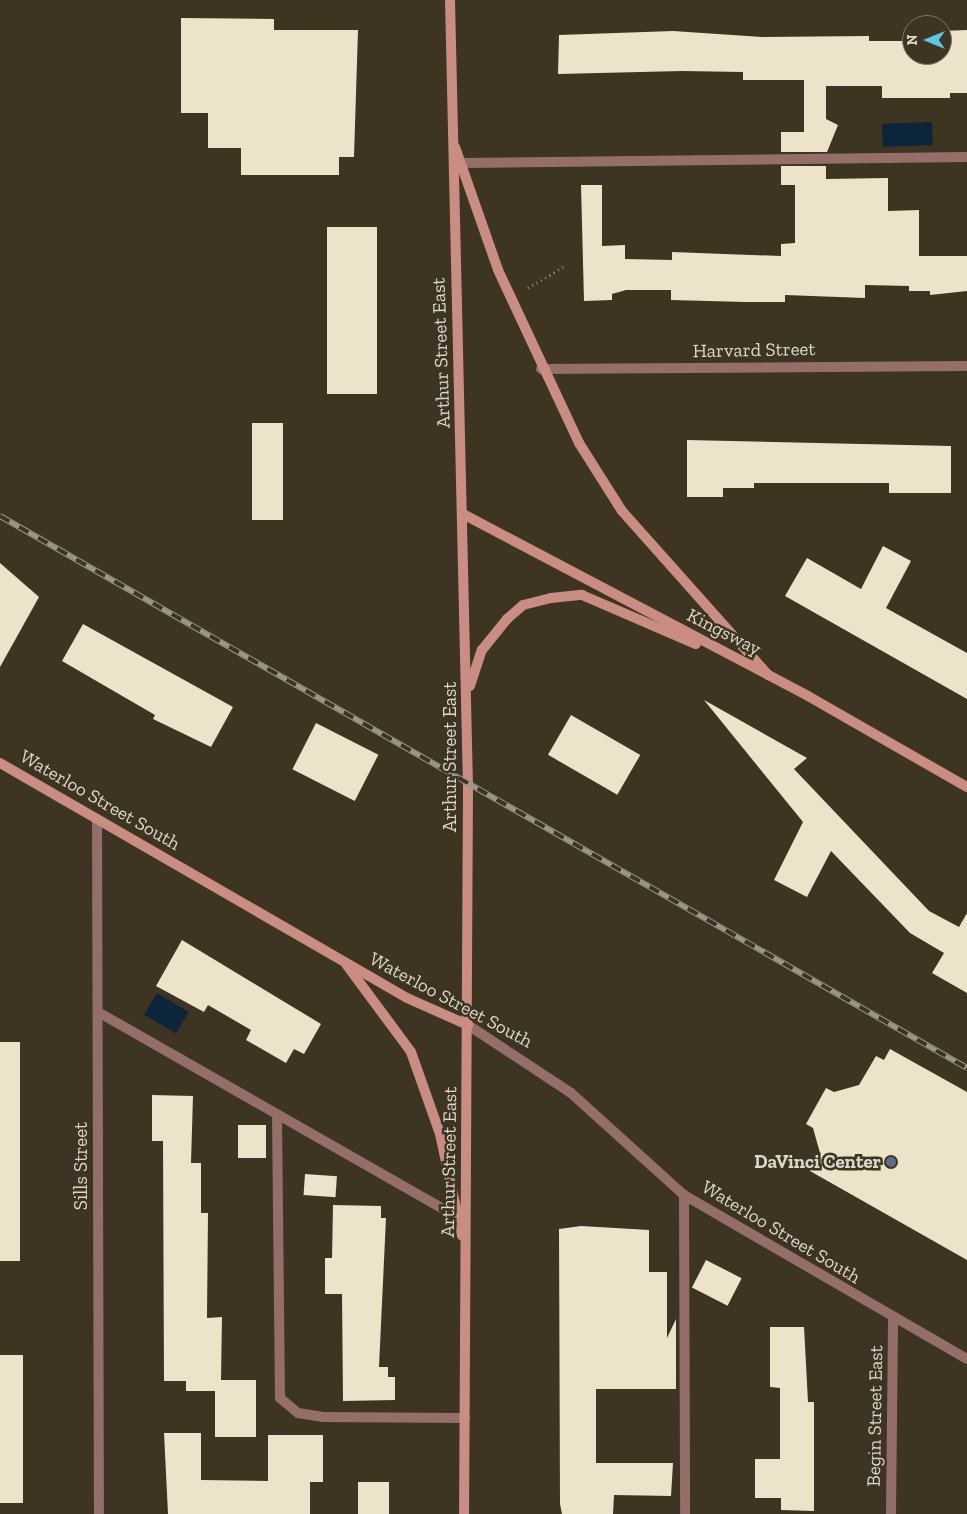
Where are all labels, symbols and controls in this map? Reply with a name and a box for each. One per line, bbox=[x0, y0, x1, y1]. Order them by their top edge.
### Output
north arrow bbox=[902, 15, 952, 65]
text: N bbox=[904, 35, 921, 45]
street label: Arthur Street East bbox=[427, 277, 455, 429]
street label: Harvard Street bbox=[692, 338, 816, 362]
street label: Kingsway bbox=[683, 604, 765, 660]
street label: Arthur Street East bbox=[439, 681, 461, 833]
street label: Waterloo Street South bbox=[16, 745, 184, 855]
street label: Waterloo Street South bbox=[366, 947, 536, 1053]
street label: Arthur Street East bbox=[436, 1086, 462, 1238]
street label: Sills Street bbox=[70, 1122, 92, 1210]
place label: DaVinci Center bbox=[754, 1151, 881, 1173]
marker: DaVinci Center bbox=[885, 1156, 897, 1168]
street label: Waterloo Street South bbox=[697, 1176, 865, 1288]
street label: Begin Street East bbox=[862, 1345, 888, 1487]

